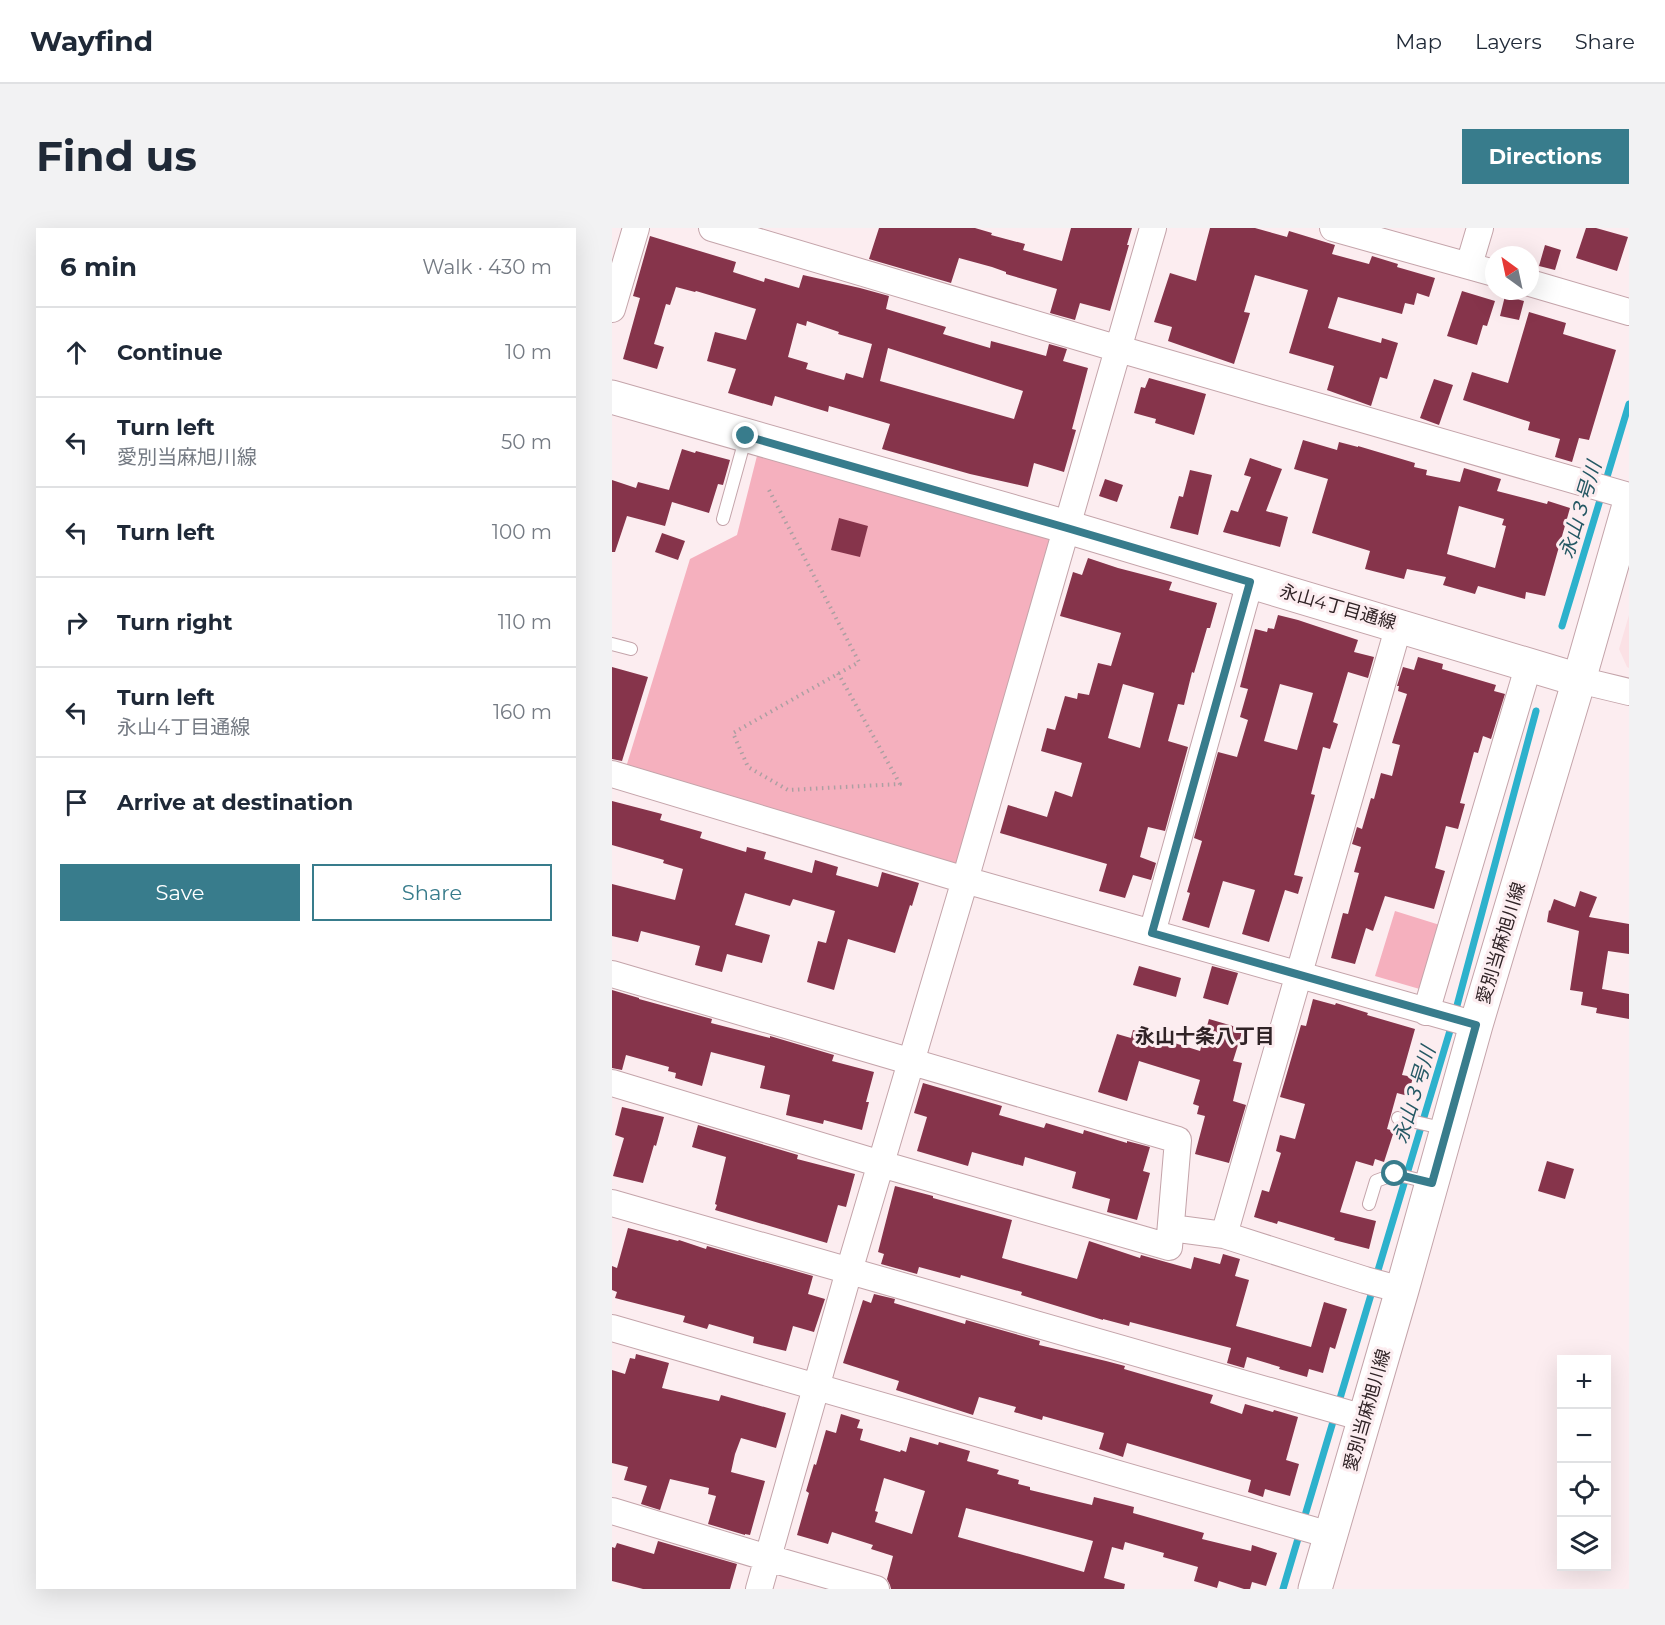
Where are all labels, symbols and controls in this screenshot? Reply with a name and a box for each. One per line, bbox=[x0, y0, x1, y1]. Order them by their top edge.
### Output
text: Wayfind bbox=[30, 24, 153, 58]
text: Map bbox=[1395, 29, 1442, 54]
text: Layers bbox=[1475, 29, 1542, 54]
text: Share bbox=[1575, 29, 1635, 54]
button: Directions bbox=[1462, 129, 1629, 184]
text: Find us bbox=[36, 130, 197, 182]
north arrow bbox=[1485, 246, 1539, 300]
text: 6 min bbox=[60, 251, 137, 283]
text: Walk · 430 m bbox=[422, 255, 552, 279]
icon: ahead bbox=[60, 336, 93, 369]
text: Continue bbox=[117, 339, 223, 366]
text: 10 m bbox=[505, 340, 552, 364]
text: Turn left bbox=[117, 414, 215, 441]
route end bbox=[732, 422, 758, 448]
icon: left bbox=[60, 426, 93, 459]
text: 50 m bbox=[501, 430, 552, 454]
text: 愛別当麻旭川線 bbox=[117, 445, 257, 469]
water label: 永山３号川 bbox=[1554, 457, 1607, 561]
icon: left bbox=[60, 516, 93, 549]
text: Turn left bbox=[117, 519, 215, 546]
text: 100 m bbox=[492, 520, 552, 544]
street label: 永山4丁目通線 bbox=[1277, 580, 1399, 634]
icon: right bbox=[60, 606, 93, 639]
text: Turn right bbox=[117, 609, 232, 636]
text: 110 m bbox=[498, 610, 552, 634]
text: Turn left bbox=[117, 684, 215, 711]
icon: left bbox=[60, 696, 93, 729]
text: 160 m bbox=[493, 700, 552, 724]
text: 永山4丁目通線 bbox=[117, 715, 250, 739]
icon: arrive bbox=[60, 786, 93, 819]
text: Arrive at destination bbox=[117, 789, 353, 816]
button: Save bbox=[60, 864, 300, 921]
button: Share bbox=[312, 864, 552, 921]
street label: 愛別当麻旭川線 bbox=[1472, 880, 1530, 1006]
district label: 永山十条八丁目 bbox=[1135, 1024, 1275, 1048]
water label: 永山３号川 bbox=[1388, 1042, 1441, 1146]
route start bbox=[1381, 1160, 1407, 1186]
street label: 愛別当麻旭川線 bbox=[1339, 1346, 1395, 1474]
map controls bbox=[1557, 1355, 1611, 1571]
button: + bbox=[1557, 1355, 1611, 1409]
button: − bbox=[1557, 1409, 1611, 1463]
button: locate bbox=[1557, 1463, 1611, 1517]
button: layers bbox=[1557, 1517, 1611, 1571]

